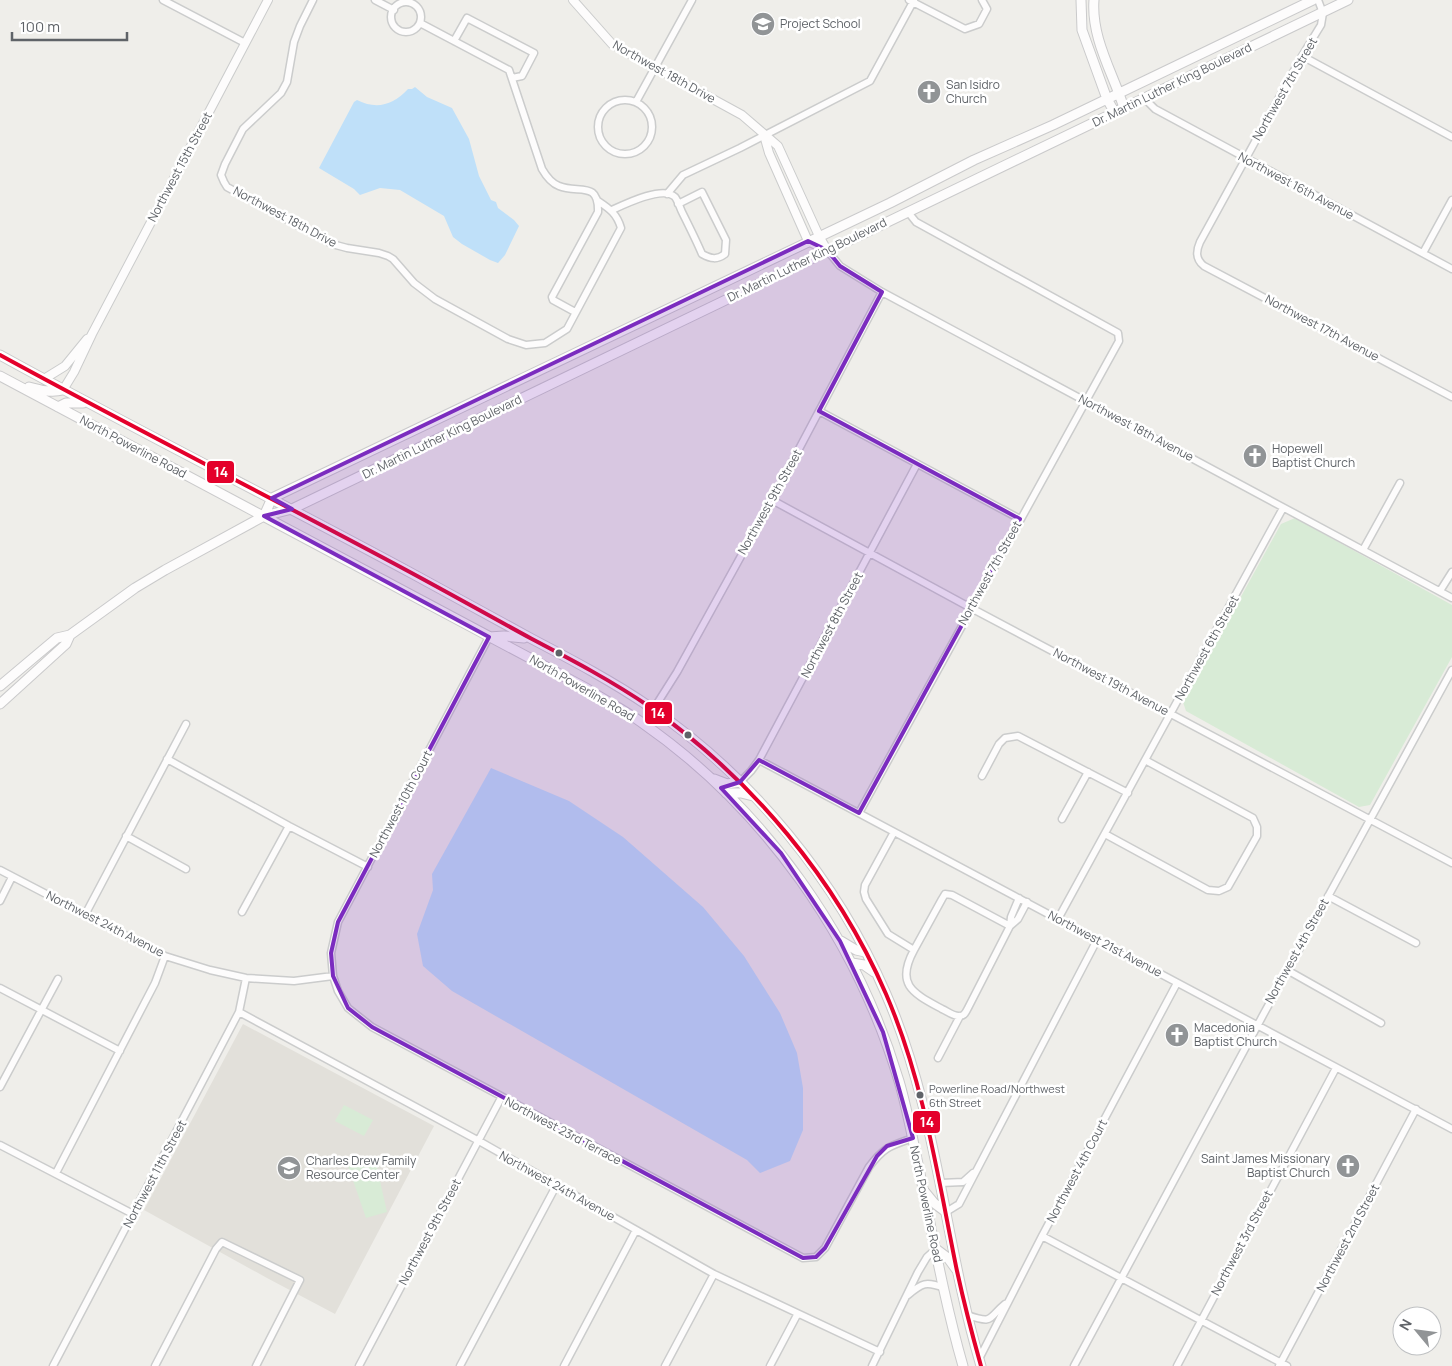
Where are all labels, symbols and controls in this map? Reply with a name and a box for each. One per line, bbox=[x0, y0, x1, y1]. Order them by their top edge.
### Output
scale bar bbox=[12, 10, 128, 42]
school or university icon: Project School bbox=[750, 11, 776, 37]
place label: Project School bbox=[780, 15, 861, 32]
text: 100 m bbox=[20, 16, 60, 37]
street label: Northwest 7th Street bbox=[1248, 34, 1321, 144]
street label: Northwest 18th Drive bbox=[610, 36, 719, 107]
street label: Dr. Martin Luther King Boulevard bbox=[1089, 38, 1254, 131]
place label: San Isidro Church bbox=[946, 76, 1000, 107]
church icon: San Isidro Church bbox=[916, 79, 942, 105]
street label: Northwest 15th Street bbox=[143, 109, 216, 225]
street label: Northwest 16th Avenue bbox=[1235, 148, 1357, 223]
street label: Northwest 18th Drive bbox=[230, 182, 340, 251]
street label: Dr. Martin Luther King Boulevard bbox=[724, 213, 889, 306]
street label: Northwest 17th Avenue bbox=[1262, 290, 1382, 365]
street label: Dr. Martin Luther King Boulevard bbox=[359, 390, 524, 483]
street label: Northwest 18th Avenue bbox=[1076, 390, 1197, 465]
street label: North Powerline Road bbox=[77, 411, 190, 482]
place label: Hopewell Baptist Church bbox=[1272, 440, 1355, 471]
church icon: Hopewell Baptist Church bbox=[1242, 443, 1268, 469]
street label: Northwest 9th Street bbox=[734, 446, 806, 558]
line badge: 14 bbox=[206, 460, 235, 484]
text: 14 bbox=[214, 462, 228, 481]
street label: Northwest 7th Street bbox=[954, 517, 1025, 628]
street label: Northwest 8th Street bbox=[796, 569, 867, 681]
street label: Northwest 6th Street bbox=[1171, 592, 1243, 704]
street label: Northwest 19th Avenue bbox=[1050, 644, 1172, 719]
unlabelled marker bbox=[554, 648, 564, 658]
street label: North Powerline Road bbox=[527, 650, 638, 725]
line badge: 14 bbox=[644, 701, 673, 725]
text: 14 bbox=[651, 703, 665, 722]
unlabelled marker bbox=[683, 730, 693, 740]
street label: Northwest 10th Court bbox=[365, 747, 436, 860]
street label: Northwest 24th Avenue bbox=[43, 886, 167, 961]
street label: Northwest 4th Street bbox=[1261, 895, 1333, 1006]
street label: Northwest 21st Avenue bbox=[1045, 906, 1165, 981]
place label: Macedonia Baptist Church bbox=[1194, 1019, 1277, 1050]
church icon: Macedonia Baptist Church bbox=[1164, 1022, 1190, 1048]
place label: Powerline Road/Northwest 6th Street bbox=[929, 1081, 1065, 1110]
marker: Powerline Road/Northwest 6th Street bbox=[915, 1090, 925, 1100]
street label: Northwest 23rd Terrace bbox=[502, 1093, 625, 1169]
line badge: 14 bbox=[912, 1110, 941, 1134]
text: 14 bbox=[920, 1112, 934, 1131]
street label: Northwest 4th Court bbox=[1042, 1116, 1111, 1225]
street label: Northwest 11th Street bbox=[119, 1117, 190, 1231]
street label: North Powerline Road bbox=[906, 1144, 947, 1264]
street label: Northwest 24th Avenue bbox=[496, 1147, 618, 1225]
place label: Saint James Missionary Baptist Church bbox=[1201, 1150, 1331, 1181]
place label: Charles Drew Family Resource Center bbox=[306, 1152, 417, 1183]
church icon: Saint James Missionary Baptist Church bbox=[1335, 1153, 1361, 1179]
school or university icon: Charles Drew Family Resource Center bbox=[276, 1155, 302, 1181]
street label: Northwest 9th Street bbox=[394, 1175, 465, 1288]
street label: Northwest 2nd Street bbox=[1312, 1181, 1383, 1295]
street label: Northwest 3rd Street bbox=[1207, 1187, 1277, 1298]
north arrow bbox=[1392, 1306, 1442, 1356]
text: N bbox=[1394, 1315, 1416, 1333]

